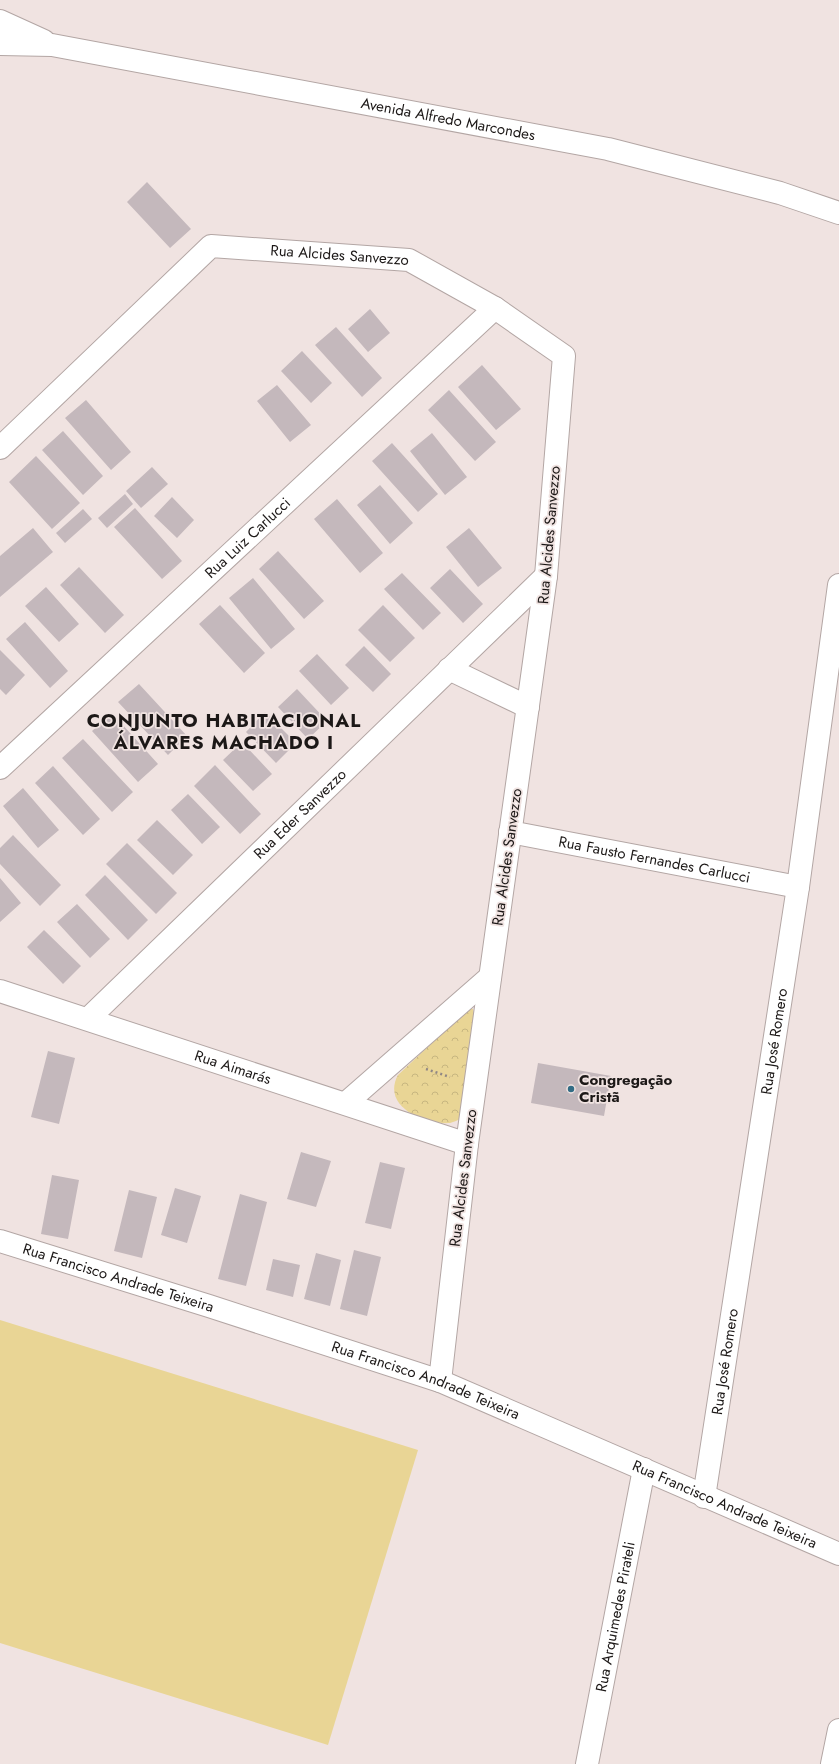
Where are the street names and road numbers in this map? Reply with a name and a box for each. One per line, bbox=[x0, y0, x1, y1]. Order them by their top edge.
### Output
street label: Avenida Alfredo Marcondes bbox=[359, 92, 537, 146]
street label: Rua Alcides Sanvezzo bbox=[270, 239, 410, 271]
street label: Rua Alcides Sanvezzo bbox=[532, 465, 566, 605]
street label: Rua Luiz Carlucci bbox=[200, 492, 295, 583]
street label: Rua Eder Sanvezzo bbox=[249, 764, 351, 864]
street label: Rua Alcides Sanvezzo bbox=[486, 787, 528, 927]
street label: Rua Fausto Fernandes Carlucci bbox=[557, 831, 752, 889]
street label: Rua José Romero bbox=[755, 987, 793, 1096]
street label: Rua Aimarás bbox=[192, 1044, 274, 1090]
street label: Rua Alcides Sanvezzo bbox=[444, 1108, 482, 1248]
street label: Rua Francisco Andrade Teixeira bbox=[20, 1238, 217, 1318]
street label: Rua José Romero bbox=[706, 1307, 744, 1416]
street label: Rua Francisco Andrade Teixeira bbox=[329, 1336, 523, 1425]
street label: Rua Francisco Andrade Teixeira bbox=[629, 1455, 820, 1554]
street label: Rua Arquimedes Pirateli bbox=[590, 1540, 641, 1694]

